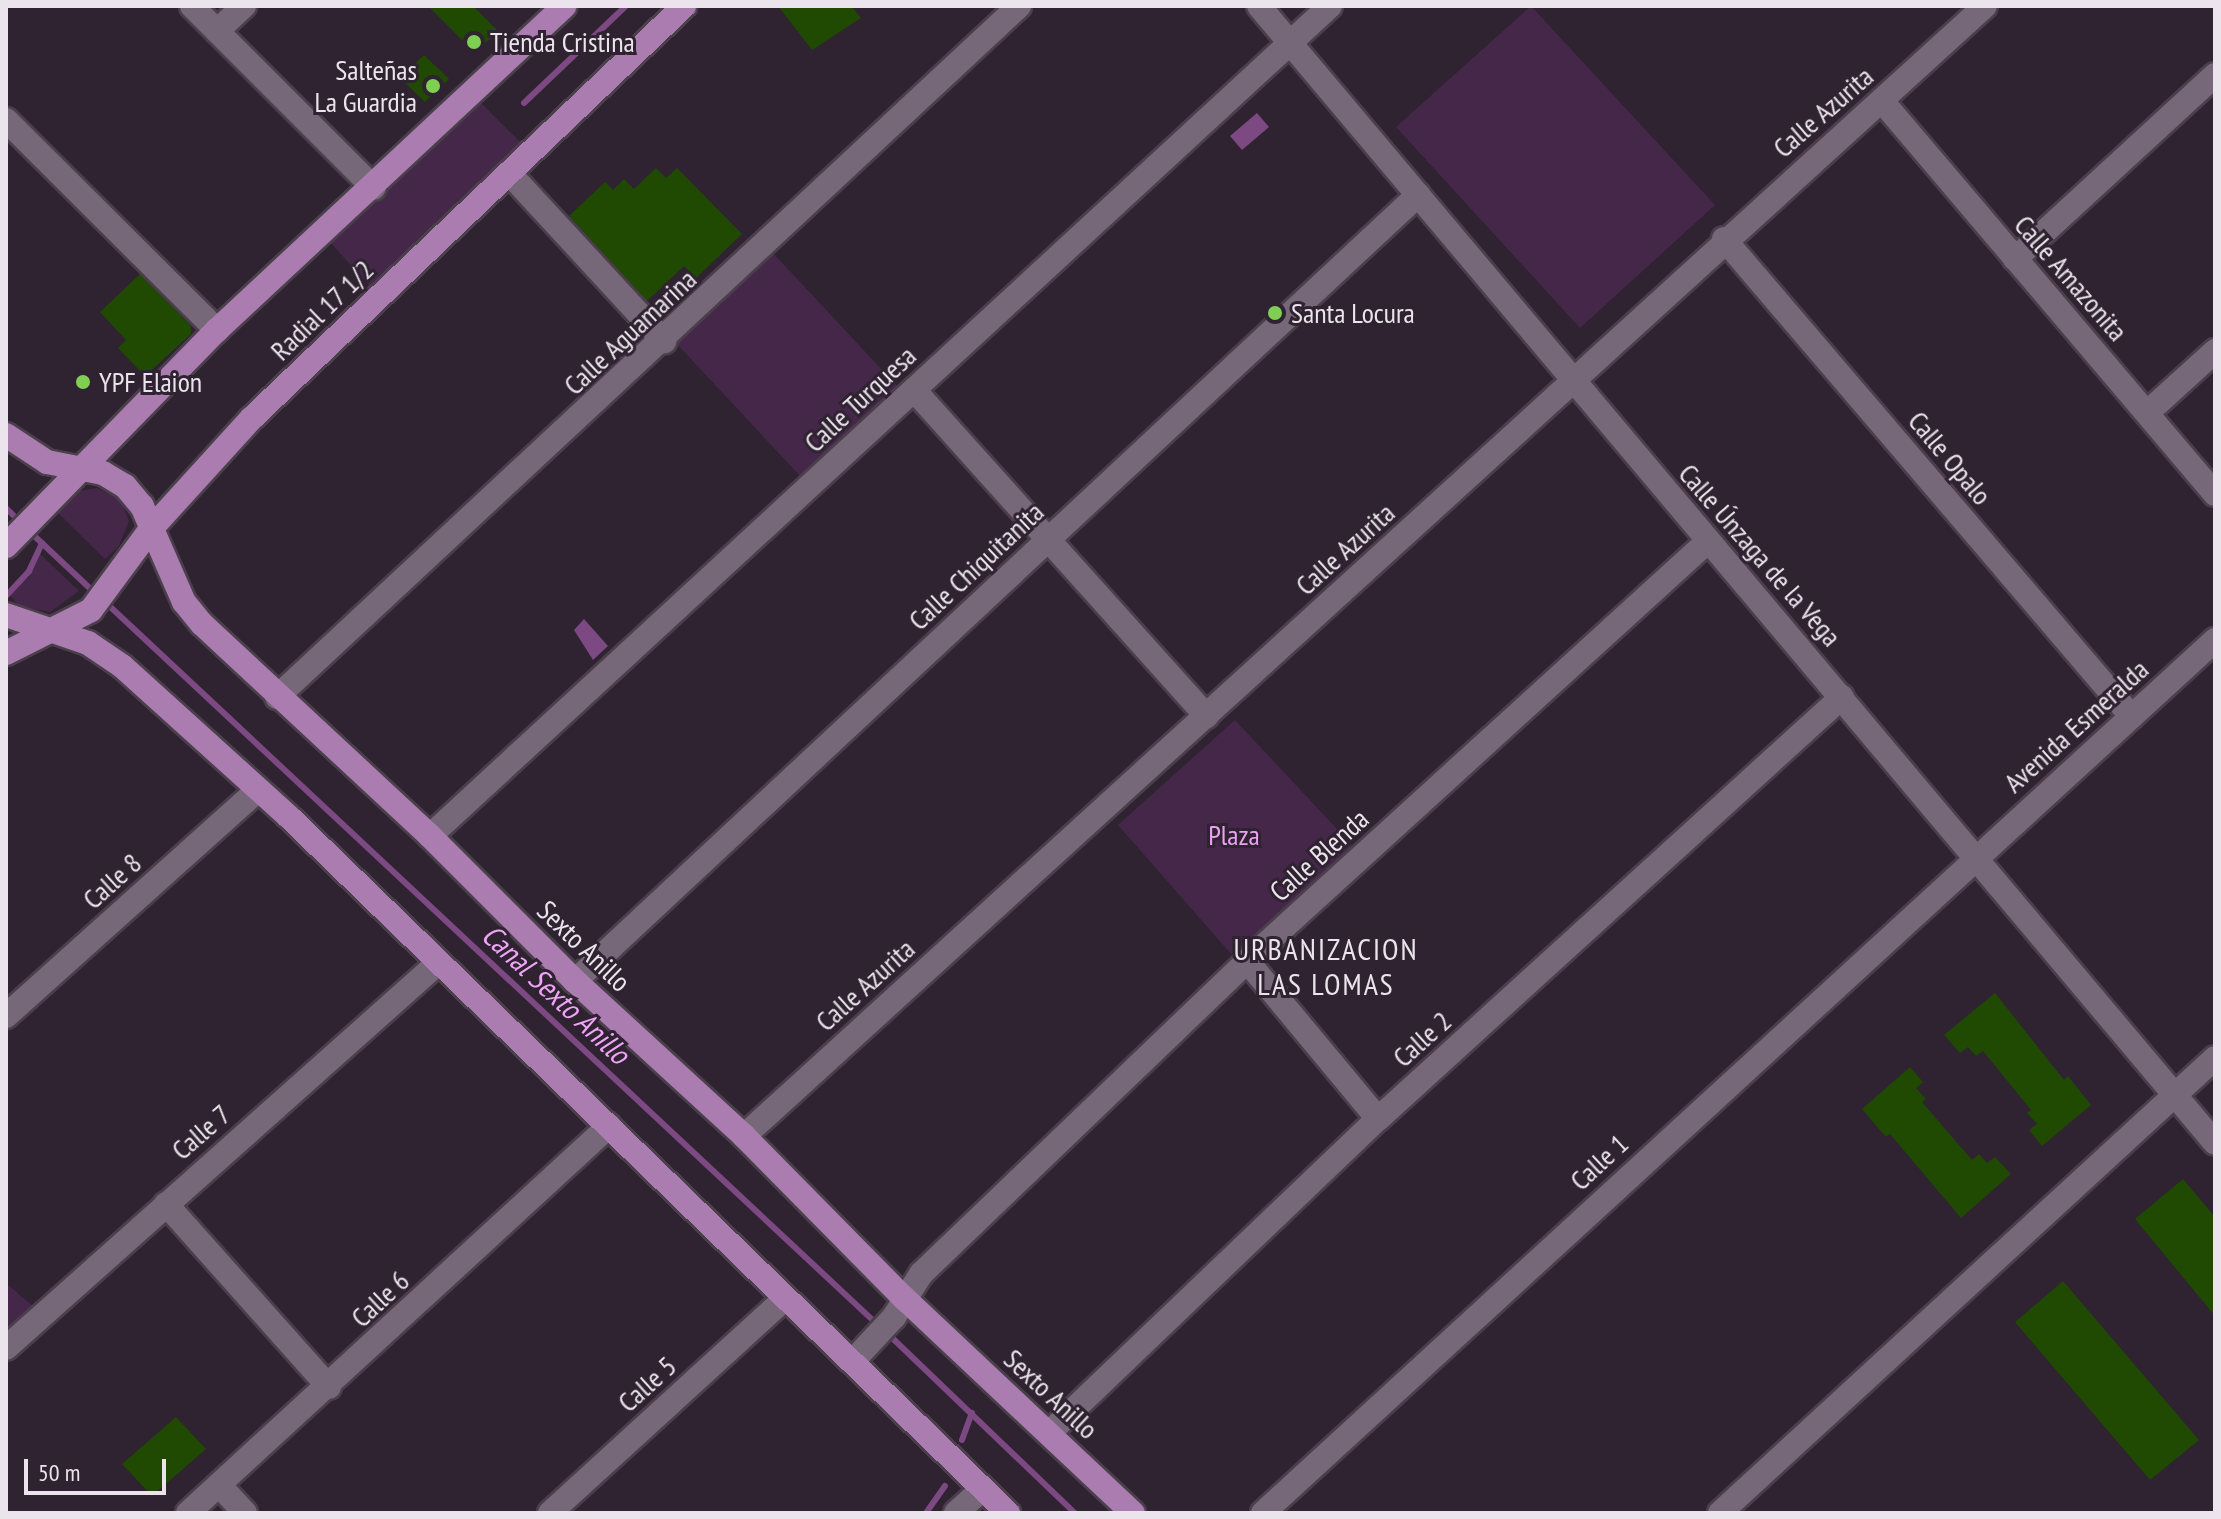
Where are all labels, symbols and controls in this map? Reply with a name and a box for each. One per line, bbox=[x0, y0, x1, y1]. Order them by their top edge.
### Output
place label: Tienda Cristina bbox=[490, 25, 635, 59]
marker: Tienda Cristina bbox=[465, 33, 483, 51]
place label: Salteñas La Guardia bbox=[314, 53, 417, 119]
street label: Calle Azurita bbox=[1766, 59, 1880, 165]
marker: Salteñas La Guardia bbox=[424, 77, 442, 95]
street label: Calle Amazonita bbox=[2007, 208, 2135, 348]
street label: Radial 17 1/2 bbox=[263, 252, 381, 368]
street label: Calle Aguamarina bbox=[557, 262, 703, 402]
place label: Santa Locura bbox=[1291, 296, 1415, 330]
marker: Santa Locura bbox=[1266, 304, 1284, 322]
street label: Calle Turquesa bbox=[797, 339, 923, 459]
place label: YPF Elaion bbox=[99, 365, 202, 399]
marker: YPF Elaion bbox=[74, 373, 92, 391]
street label: Calle Opalo bbox=[1901, 404, 1999, 512]
street label: Calle Únzaga de la Vega bbox=[1672, 457, 1848, 653]
street label: Calle Chiquitanita bbox=[902, 495, 1050, 637]
street label: Calle Azurita bbox=[1288, 496, 1402, 602]
street label: Avenida Esmeralda bbox=[1997, 652, 2155, 800]
street label: Calle Blenda bbox=[1263, 802, 1375, 908]
park label: Plaza bbox=[1208, 818, 1260, 852]
street label: Calle 8 bbox=[76, 846, 148, 916]
street label: Sexto Anillo bbox=[530, 893, 638, 999]
water label: Canal Sexto Anillo bbox=[475, 916, 637, 1072]
district label: URBANIZACION LAS LOMAS bbox=[1233, 931, 1419, 1002]
street label: Calle Azurita bbox=[808, 932, 922, 1038]
street label: Calle 2 bbox=[1386, 1004, 1458, 1074]
street label: Calle 7 bbox=[165, 1097, 237, 1167]
street label: Calle 1 bbox=[1563, 1127, 1635, 1197]
street label: Calle 6 bbox=[344, 1264, 416, 1334]
street label: Sexto Anillo bbox=[997, 1342, 1105, 1446]
street label: Calle 5 bbox=[611, 1349, 683, 1419]
scale bar bbox=[28, 1443, 170, 1493]
text: 50 m bbox=[38, 1457, 80, 1488]

